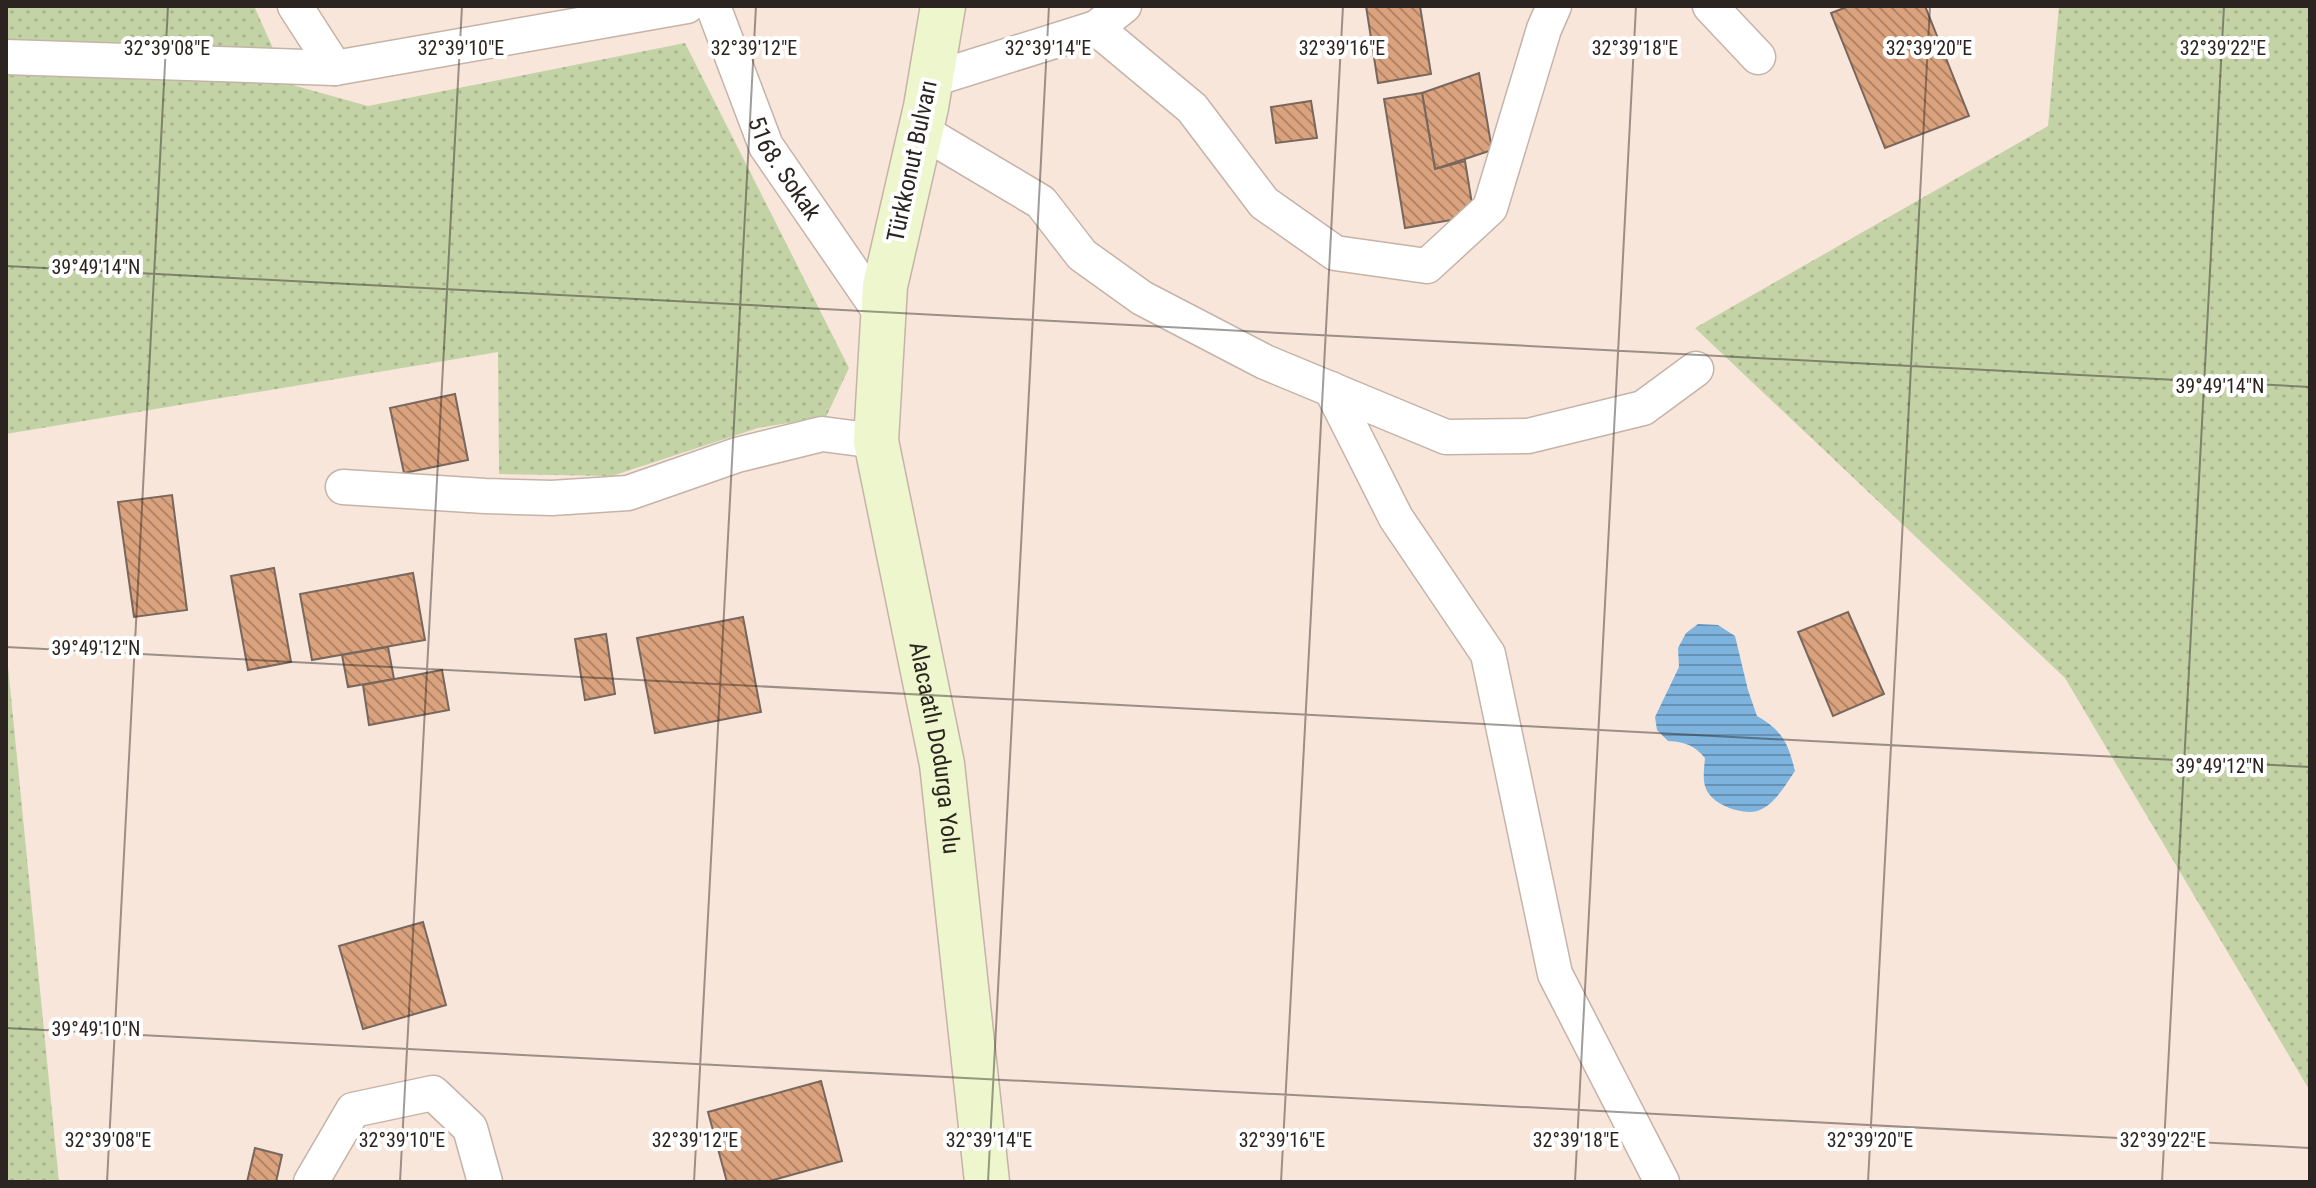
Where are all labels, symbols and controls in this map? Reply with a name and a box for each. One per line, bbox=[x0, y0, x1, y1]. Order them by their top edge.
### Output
text: 32°39'08"E bbox=[124, 36, 210, 60]
text: 32°39'10"E bbox=[418, 36, 504, 60]
text: 32°39'12"E bbox=[711, 36, 797, 60]
text: 32°39'14"E bbox=[1005, 36, 1091, 60]
text: 32°39'16"E bbox=[1299, 36, 1385, 60]
text: 32°39'18"E bbox=[1592, 36, 1678, 60]
text: 32°39'20"E bbox=[1886, 36, 1972, 60]
text: 32°39'22"E bbox=[2180, 36, 2266, 60]
street label: Türkkonut Bulvarı bbox=[881, 78, 943, 244]
street label: 5168. Sokak bbox=[742, 113, 827, 226]
text: 39°49'14"N bbox=[51, 255, 141, 279]
text: 39°49'14"N bbox=[2175, 374, 2265, 398]
text: 39°49'12"N bbox=[51, 636, 141, 660]
street label: Alacaatlı Dodurga Yolu bbox=[903, 639, 966, 855]
text: 39°49'12"N bbox=[2175, 754, 2265, 778]
text: 39°49'10"N bbox=[51, 1017, 141, 1041]
text: 32°39'08"E bbox=[65, 1128, 151, 1152]
text: 32°39'10"E bbox=[359, 1128, 445, 1152]
text: 32°39'12"E bbox=[652, 1128, 738, 1152]
text: 32°39'14"E bbox=[946, 1128, 1032, 1152]
text: 32°39'16"E bbox=[1239, 1128, 1325, 1152]
text: 32°39'18"E bbox=[1533, 1128, 1619, 1152]
text: 32°39'20"E bbox=[1827, 1128, 1913, 1152]
text: 32°39'22"E bbox=[2120, 1128, 2206, 1152]

